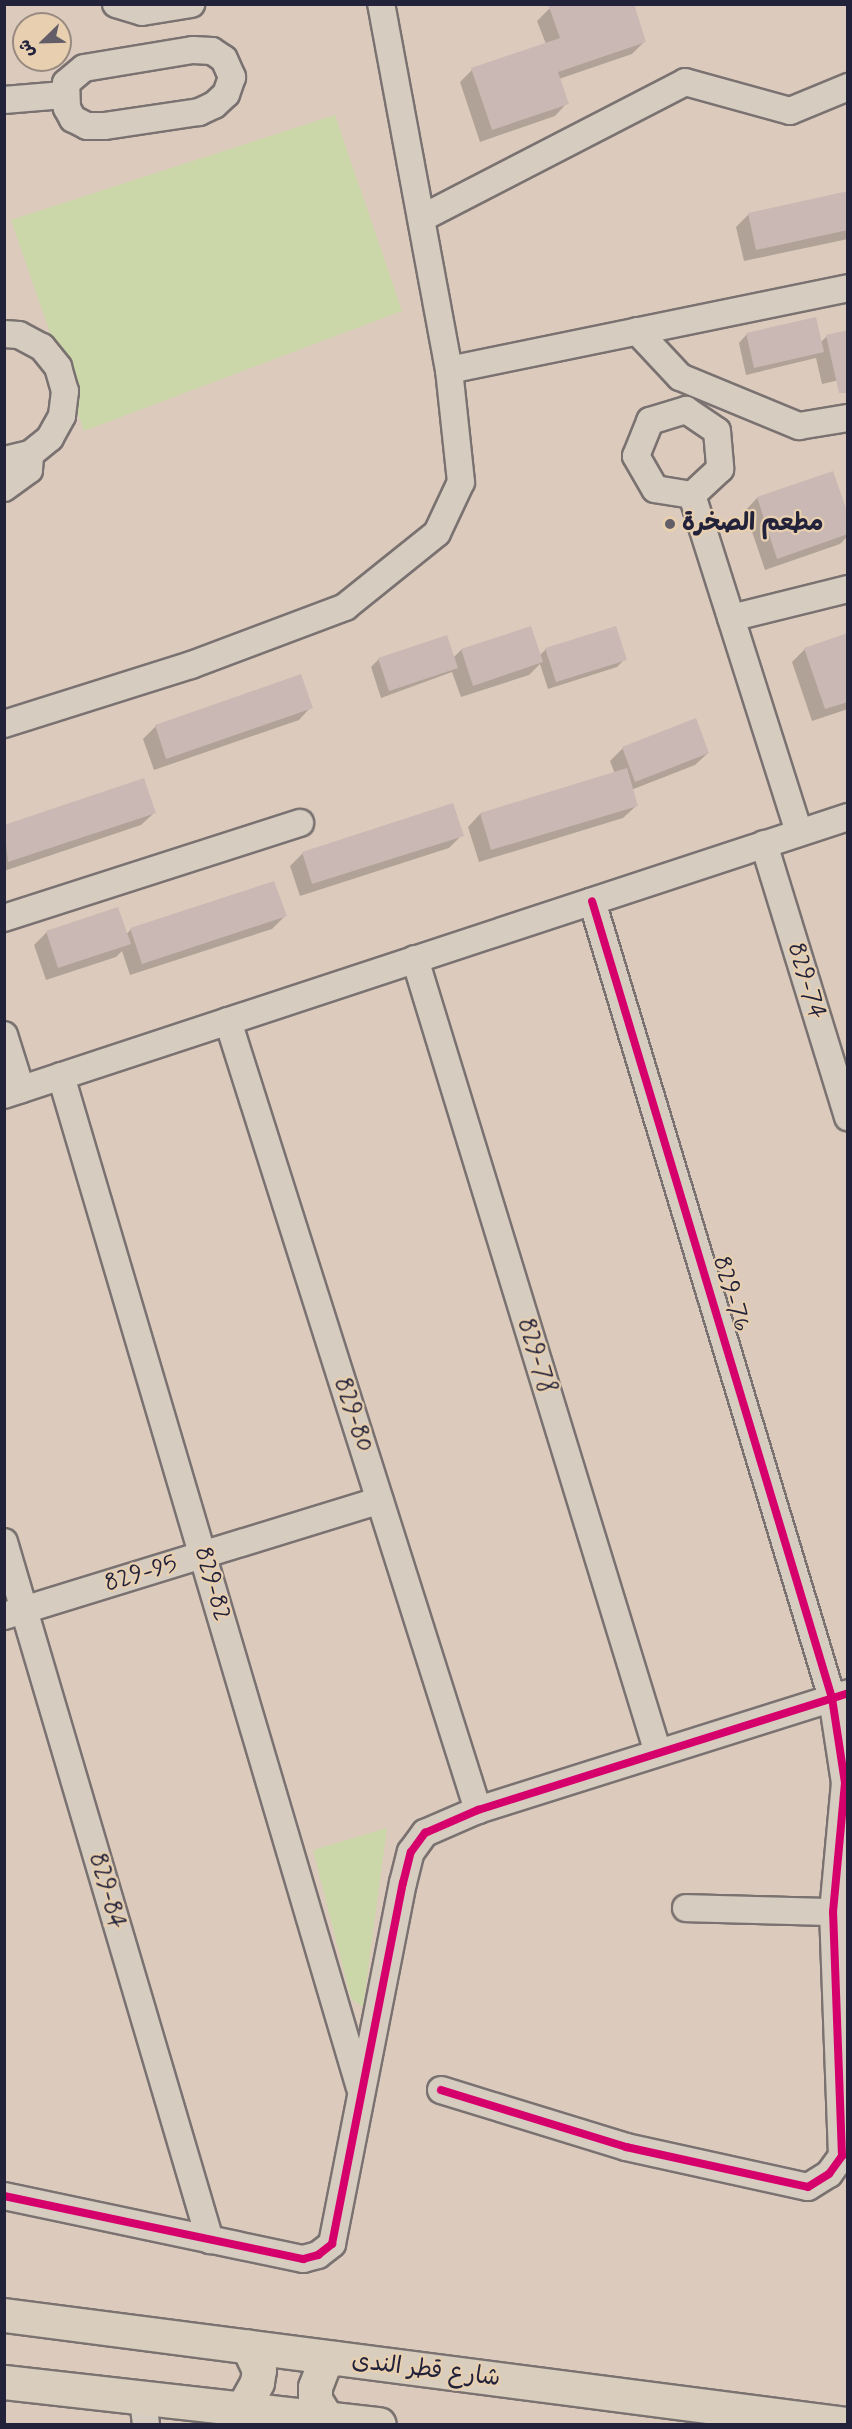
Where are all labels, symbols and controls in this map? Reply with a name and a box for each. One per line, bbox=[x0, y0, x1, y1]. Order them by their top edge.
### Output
north arrow bbox=[12, 12, 72, 72]
text: ش bbox=[14, 36, 40, 61]
place label: مطعم الصخرة bbox=[682, 510, 823, 538]
marker: مطعم الصخرة bbox=[663, 517, 677, 531]
street label: 829-74 bbox=[781, 939, 831, 1023]
street label: 829-76 bbox=[706, 1253, 756, 1335]
street label: 829-78 bbox=[511, 1315, 561, 1397]
street label: 829-80 bbox=[327, 1374, 379, 1456]
street label: 829-82 bbox=[188, 1544, 236, 1624]
street label: 829-95 bbox=[101, 1549, 181, 1599]
street label: 829-84 bbox=[82, 1850, 132, 1932]
street label: شارع قطر الندى bbox=[350, 2347, 502, 2393]

